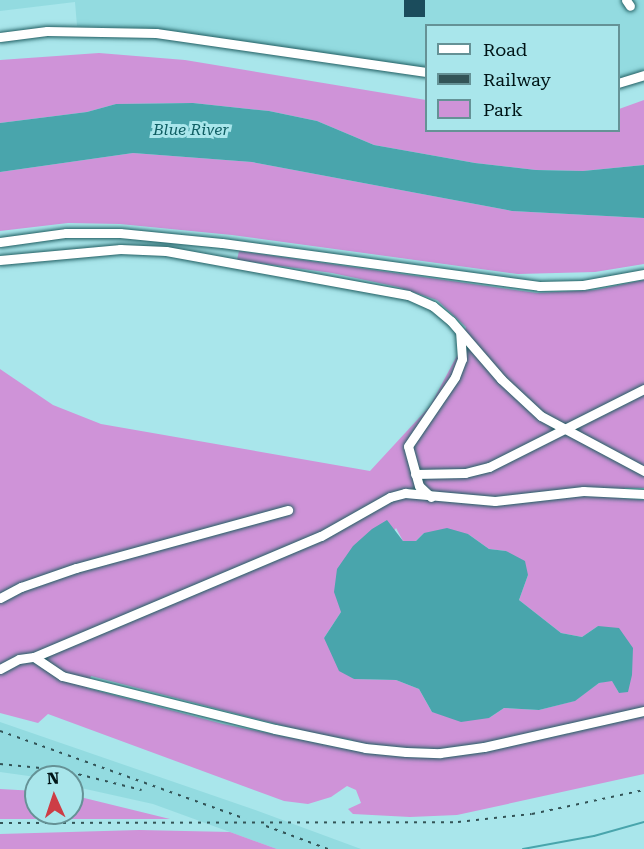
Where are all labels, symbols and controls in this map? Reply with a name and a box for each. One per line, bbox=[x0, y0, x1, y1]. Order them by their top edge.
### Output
legend bbox=[425, 24, 620, 132]
text: Road bbox=[483, 39, 527, 60]
text: Railway bbox=[483, 69, 551, 90]
text: Park bbox=[483, 99, 523, 120]
water label: Blue River bbox=[153, 120, 229, 140]
north arrow bbox=[24, 765, 84, 825]
text: N bbox=[46, 769, 60, 788]

